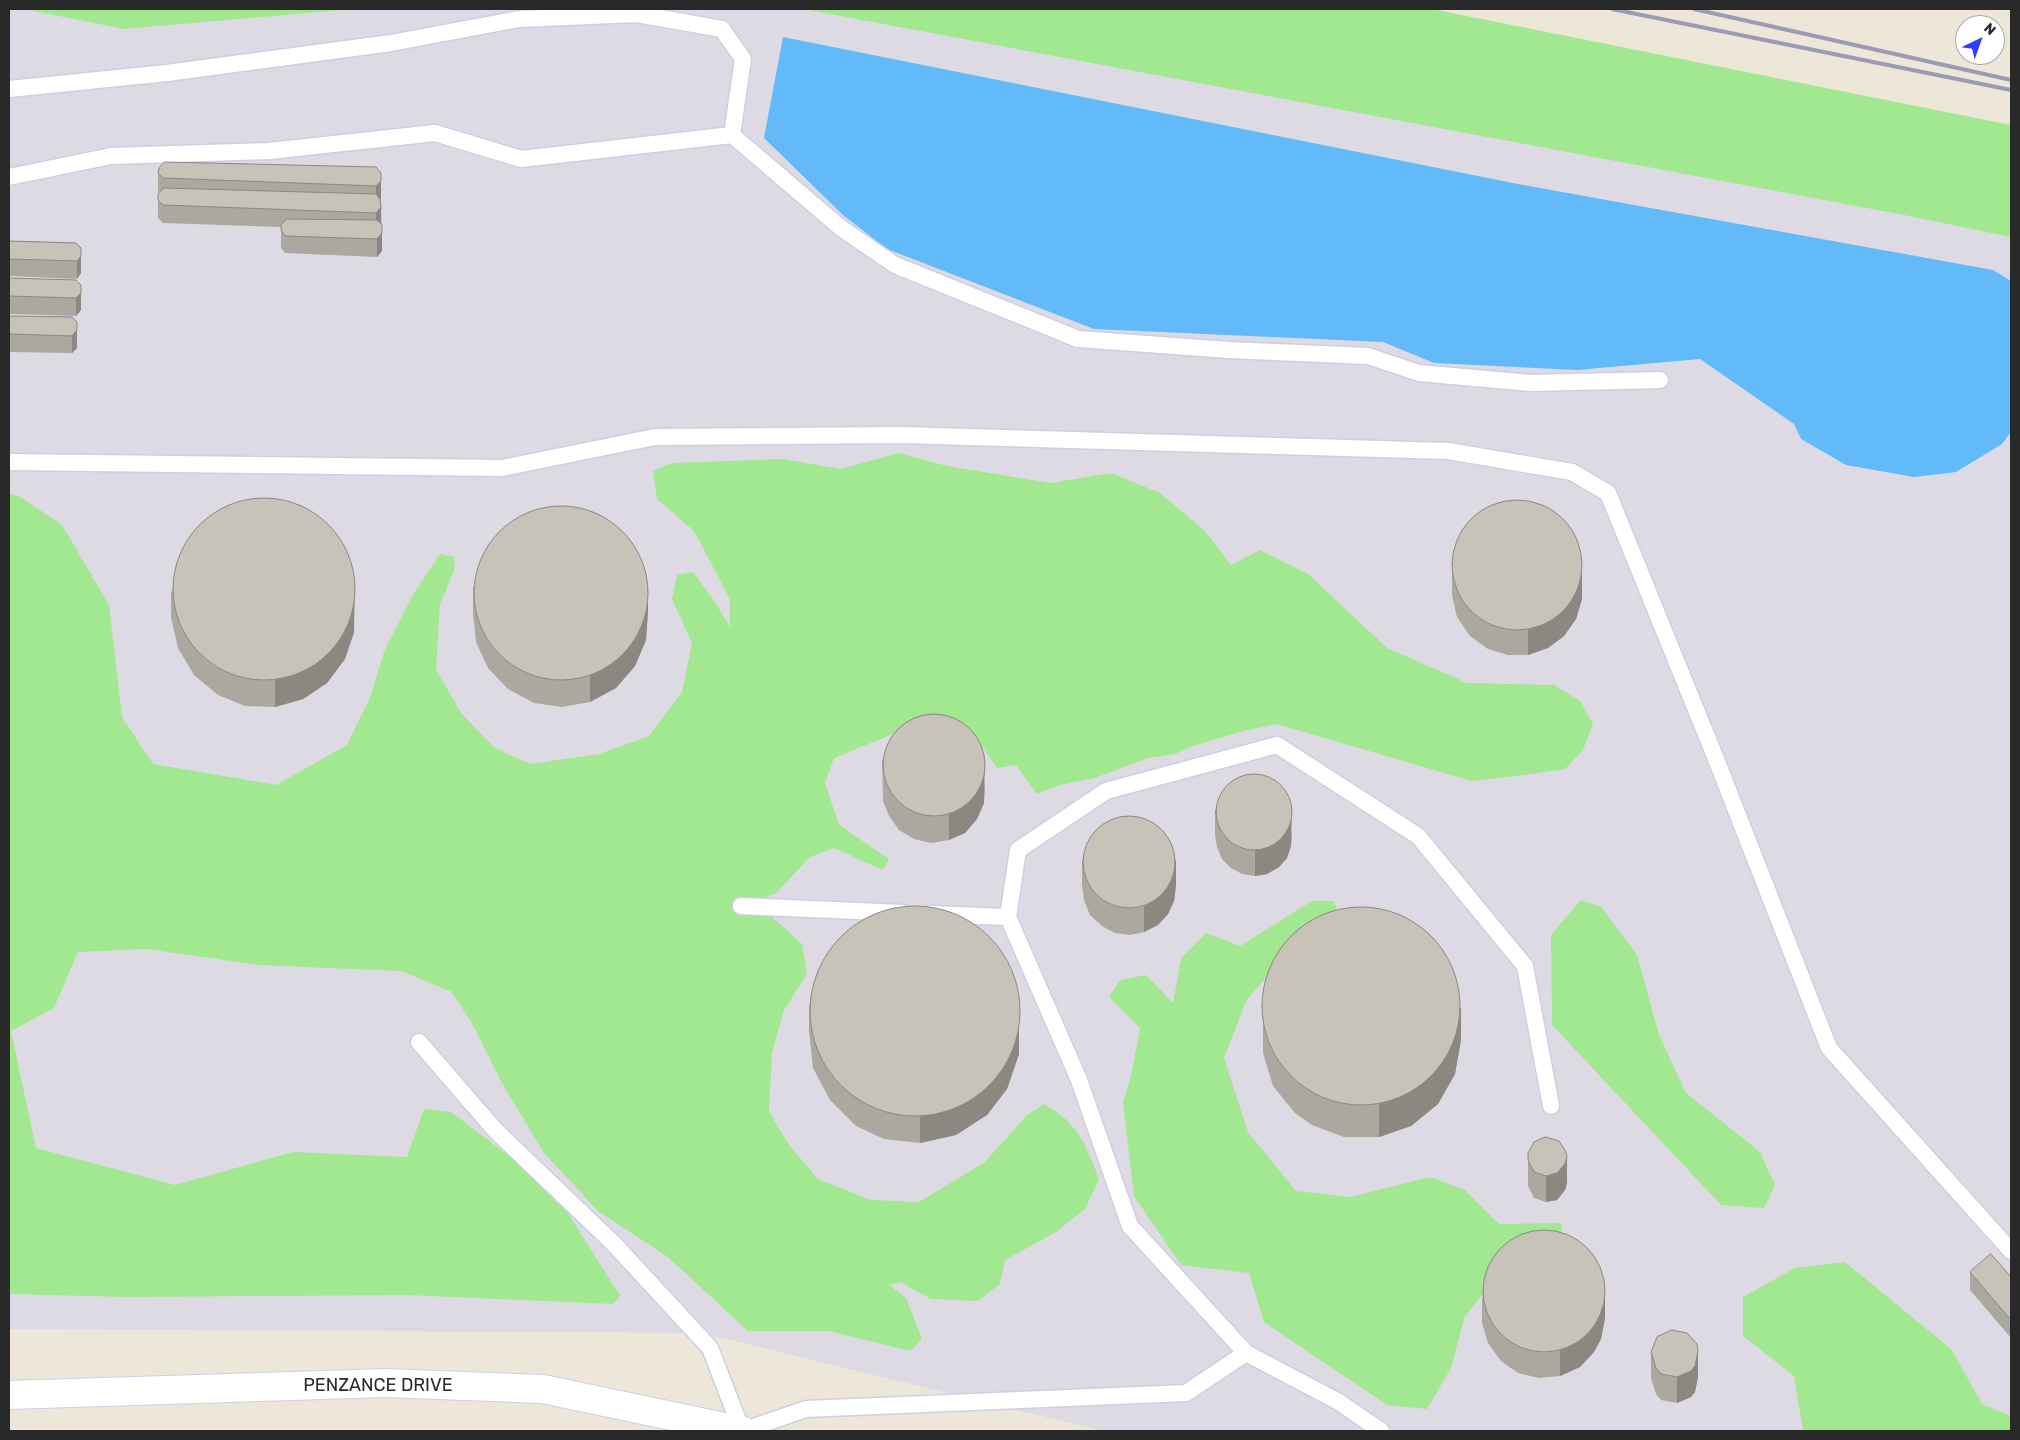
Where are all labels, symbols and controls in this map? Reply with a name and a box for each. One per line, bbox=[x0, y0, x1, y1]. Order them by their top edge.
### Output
north arrow bbox=[1955, 15, 2005, 65]
text: N bbox=[1980, 20, 1999, 39]
street label: PENZANCE DRIVE bbox=[303, 1375, 453, 1397]

